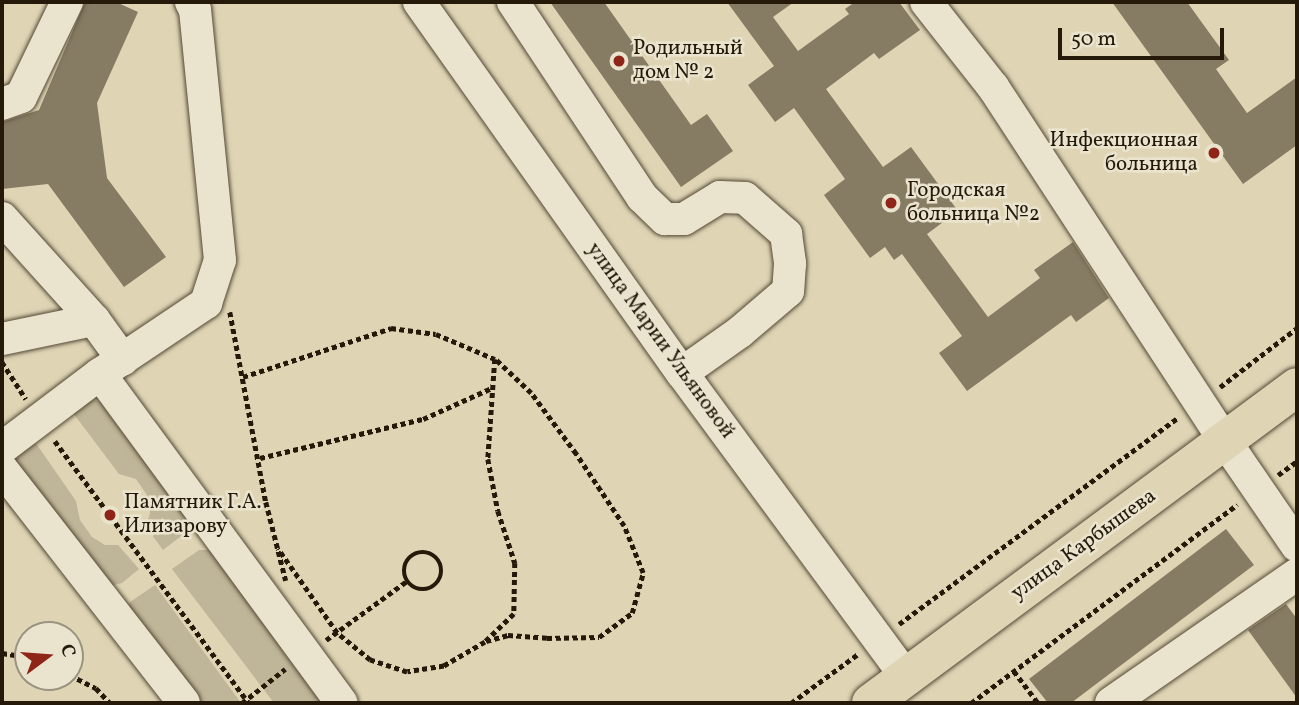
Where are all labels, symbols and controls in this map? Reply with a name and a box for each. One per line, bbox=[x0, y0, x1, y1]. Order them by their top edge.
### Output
scale bar bbox=[1061, 14, 1227, 58]
text: 50 m bbox=[1071, 25, 1116, 54]
place label: Родильный дом № 2 bbox=[633, 36, 743, 86]
marker: Родильный дом № 2 bbox=[611, 53, 627, 69]
place label: Инфекционная больница bbox=[1050, 128, 1198, 178]
marker: Инфекционная больница bbox=[1204, 143, 1224, 163]
place label: Городская больница №2 bbox=[907, 178, 1040, 228]
marker: Городская больница №2 bbox=[881, 193, 901, 213]
street label: улица Марии Ульяновой bbox=[580, 238, 740, 444]
street label: улица Карбышева bbox=[1007, 484, 1161, 606]
place label: Памятник Г.А. Илизарову bbox=[124, 490, 262, 540]
marker: Памятник Г.А. Илизарову bbox=[102, 507, 118, 523]
north arrow bbox=[14, 621, 84, 691]
text: С bbox=[53, 641, 81, 660]

